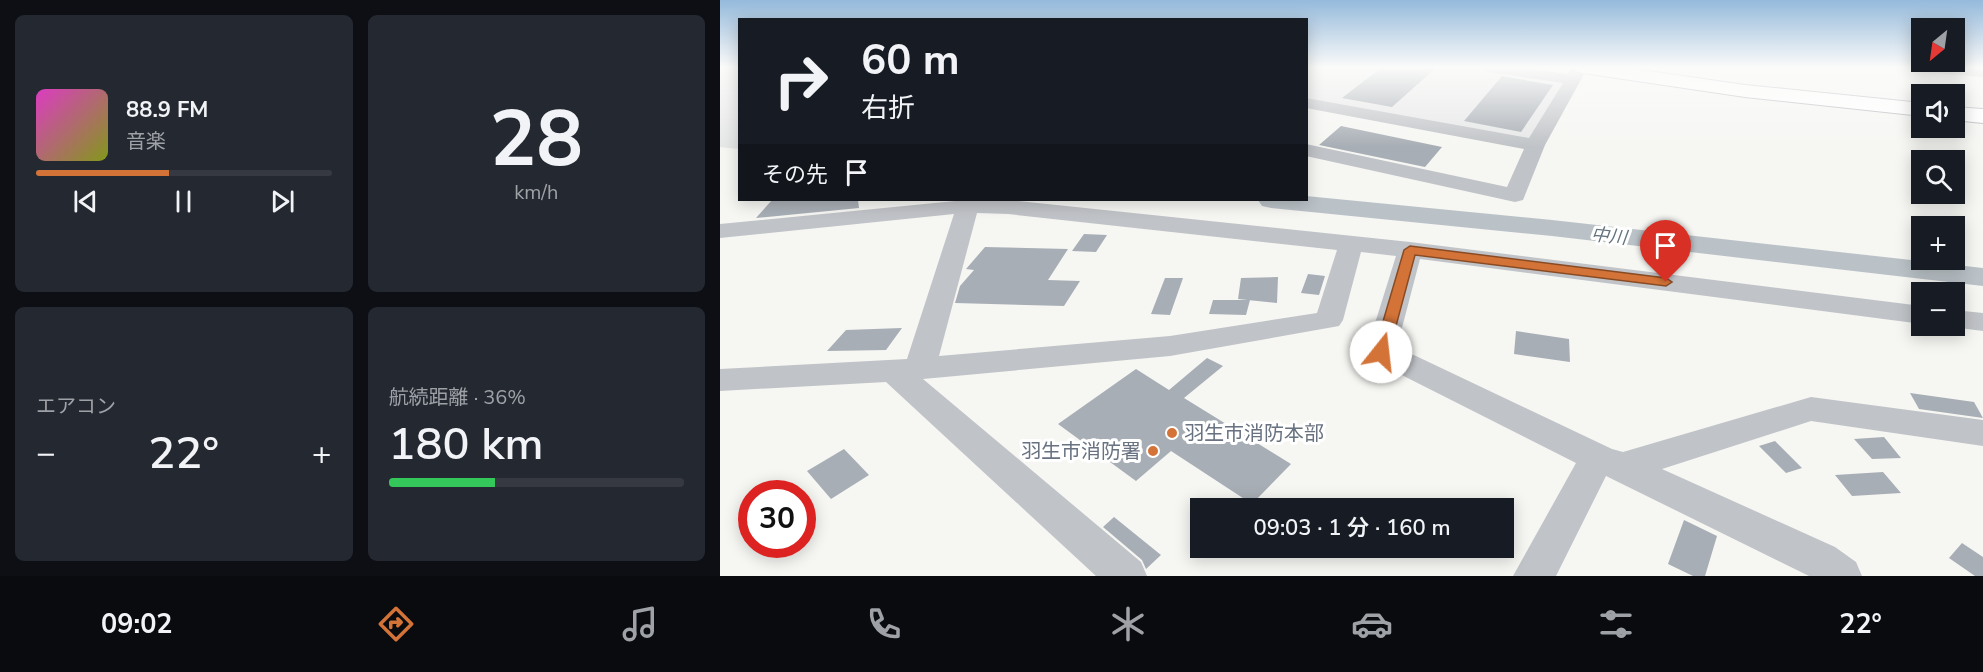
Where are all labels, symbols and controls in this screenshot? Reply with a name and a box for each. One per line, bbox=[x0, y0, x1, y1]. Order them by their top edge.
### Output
north arrow bbox=[1911, 18, 1965, 72]
map controls bbox=[1911, 18, 1965, 336]
text: 60 m bbox=[861, 32, 960, 89]
icon: right bbox=[762, 42, 840, 120]
button: sound bbox=[1911, 84, 1965, 138]
text: 28 bbox=[489, 86, 583, 193]
text: 右折 bbox=[861, 90, 915, 127]
text: 88.9 FM bbox=[126, 95, 208, 125]
text: 音楽 bbox=[126, 128, 166, 155]
button: search bbox=[1911, 150, 1965, 204]
icon: arrive bbox=[840, 156, 873, 189]
text: その先 bbox=[762, 160, 828, 190]
text: km/h bbox=[514, 179, 558, 206]
icon: previous bbox=[69, 185, 102, 218]
icon: pause bbox=[167, 185, 200, 218]
icon: next bbox=[266, 185, 299, 218]
button: + bbox=[1911, 216, 1965, 270]
pin bbox=[1640, 220, 1691, 282]
water label: 中川 bbox=[1590, 222, 1630, 250]
icon: arrive bbox=[1649, 229, 1682, 262]
button: − bbox=[1911, 282, 1965, 336]
position arrow bbox=[1349, 320, 1413, 384]
text: 航続距離 · 36% bbox=[389, 384, 526, 411]
text: エアコン bbox=[36, 393, 116, 420]
text: 180 km bbox=[389, 414, 544, 475]
place label: 羽生市消防本部 bbox=[1184, 420, 1324, 447]
text: 22° bbox=[148, 423, 219, 484]
marker: 羽生市消防本部 bbox=[1165, 426, 1179, 440]
text: − bbox=[36, 431, 56, 476]
text: + bbox=[312, 431, 331, 476]
place label: 羽生市消防署 bbox=[1021, 438, 1141, 465]
marker: 羽生市消防署 bbox=[1146, 444, 1160, 458]
speed limit sign: 30 bbox=[738, 480, 816, 558]
text: 09:03 · 1 分 · 160 m bbox=[1253, 513, 1451, 543]
icon: directions bbox=[375, 603, 417, 645]
icon: music bbox=[619, 603, 661, 645]
icon: phone bbox=[863, 603, 905, 645]
icon: climate bbox=[1107, 603, 1149, 645]
icon: car bbox=[1351, 603, 1393, 645]
icon: filters bbox=[1595, 603, 1637, 645]
text: 09:02 bbox=[101, 606, 173, 643]
text: 22° bbox=[1839, 606, 1882, 643]

